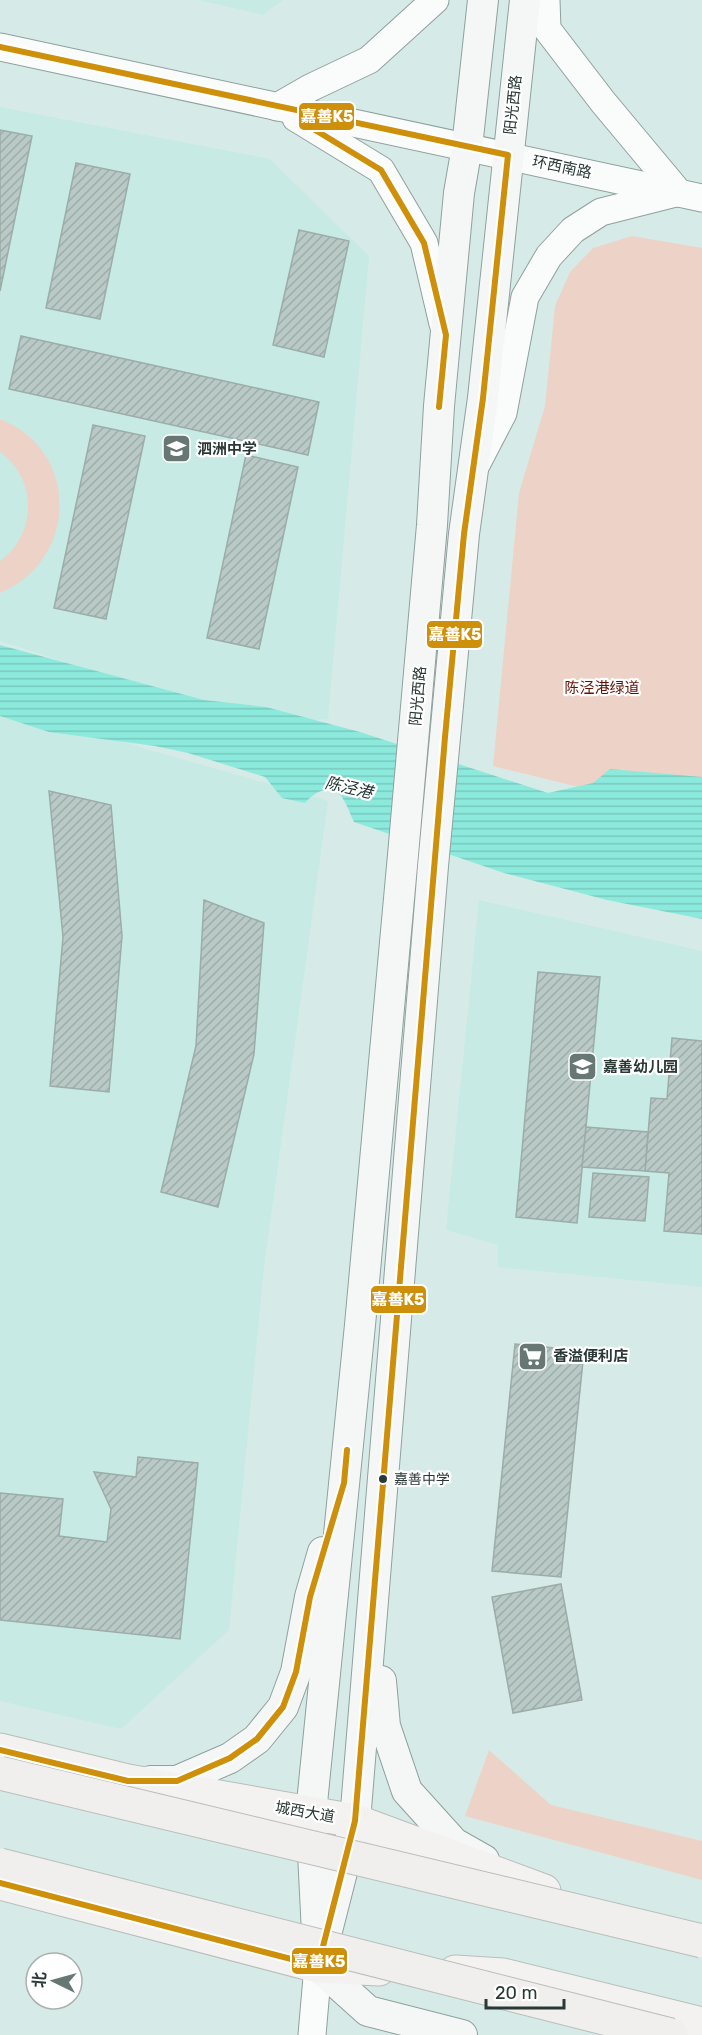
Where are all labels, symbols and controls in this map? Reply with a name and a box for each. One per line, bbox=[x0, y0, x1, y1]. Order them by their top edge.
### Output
street label: 阳光西路 bbox=[501, 74, 525, 136]
line badge: 嘉善K5 bbox=[298, 102, 355, 131]
text: 嘉善K5 bbox=[301, 107, 353, 126]
street label: 环西南路 bbox=[531, 152, 593, 182]
school or university icon: 泗洲中学 bbox=[160, 433, 192, 465]
place label: 泗洲中学 bbox=[197, 440, 257, 458]
line badge: 嘉善K5 bbox=[426, 620, 483, 649]
text: 嘉善K5 bbox=[429, 625, 481, 644]
street label: 阳光西路 bbox=[406, 665, 430, 727]
park label: 陈泾港绿道 bbox=[564, 679, 640, 697]
water label: 陈泾港 bbox=[323, 773, 376, 803]
school or university icon: 嘉善幼儿园 bbox=[566, 1051, 598, 1083]
place label: 嘉善幼儿园 bbox=[603, 1058, 678, 1076]
line badge: 嘉善K5 bbox=[370, 1285, 427, 1314]
text: 嘉善K5 bbox=[372, 1290, 424, 1309]
supermarket icon: 香溢便利店 bbox=[516, 1340, 548, 1372]
place label: 香溢便利店 bbox=[553, 1347, 628, 1365]
place label: 嘉善中学 bbox=[394, 1471, 450, 1488]
marker: 嘉善中学 bbox=[377, 1473, 389, 1485]
street label: 城西大道 bbox=[274, 1798, 336, 1826]
line badge: 嘉善K5 bbox=[291, 1947, 348, 1975]
north arrow bbox=[24, 1951, 84, 2011]
text: 嘉善K5 bbox=[293, 1952, 345, 1971]
text: 北 bbox=[29, 1971, 50, 1989]
scale bar bbox=[486, 1972, 564, 2010]
text: 20 m bbox=[495, 1982, 537, 2004]

